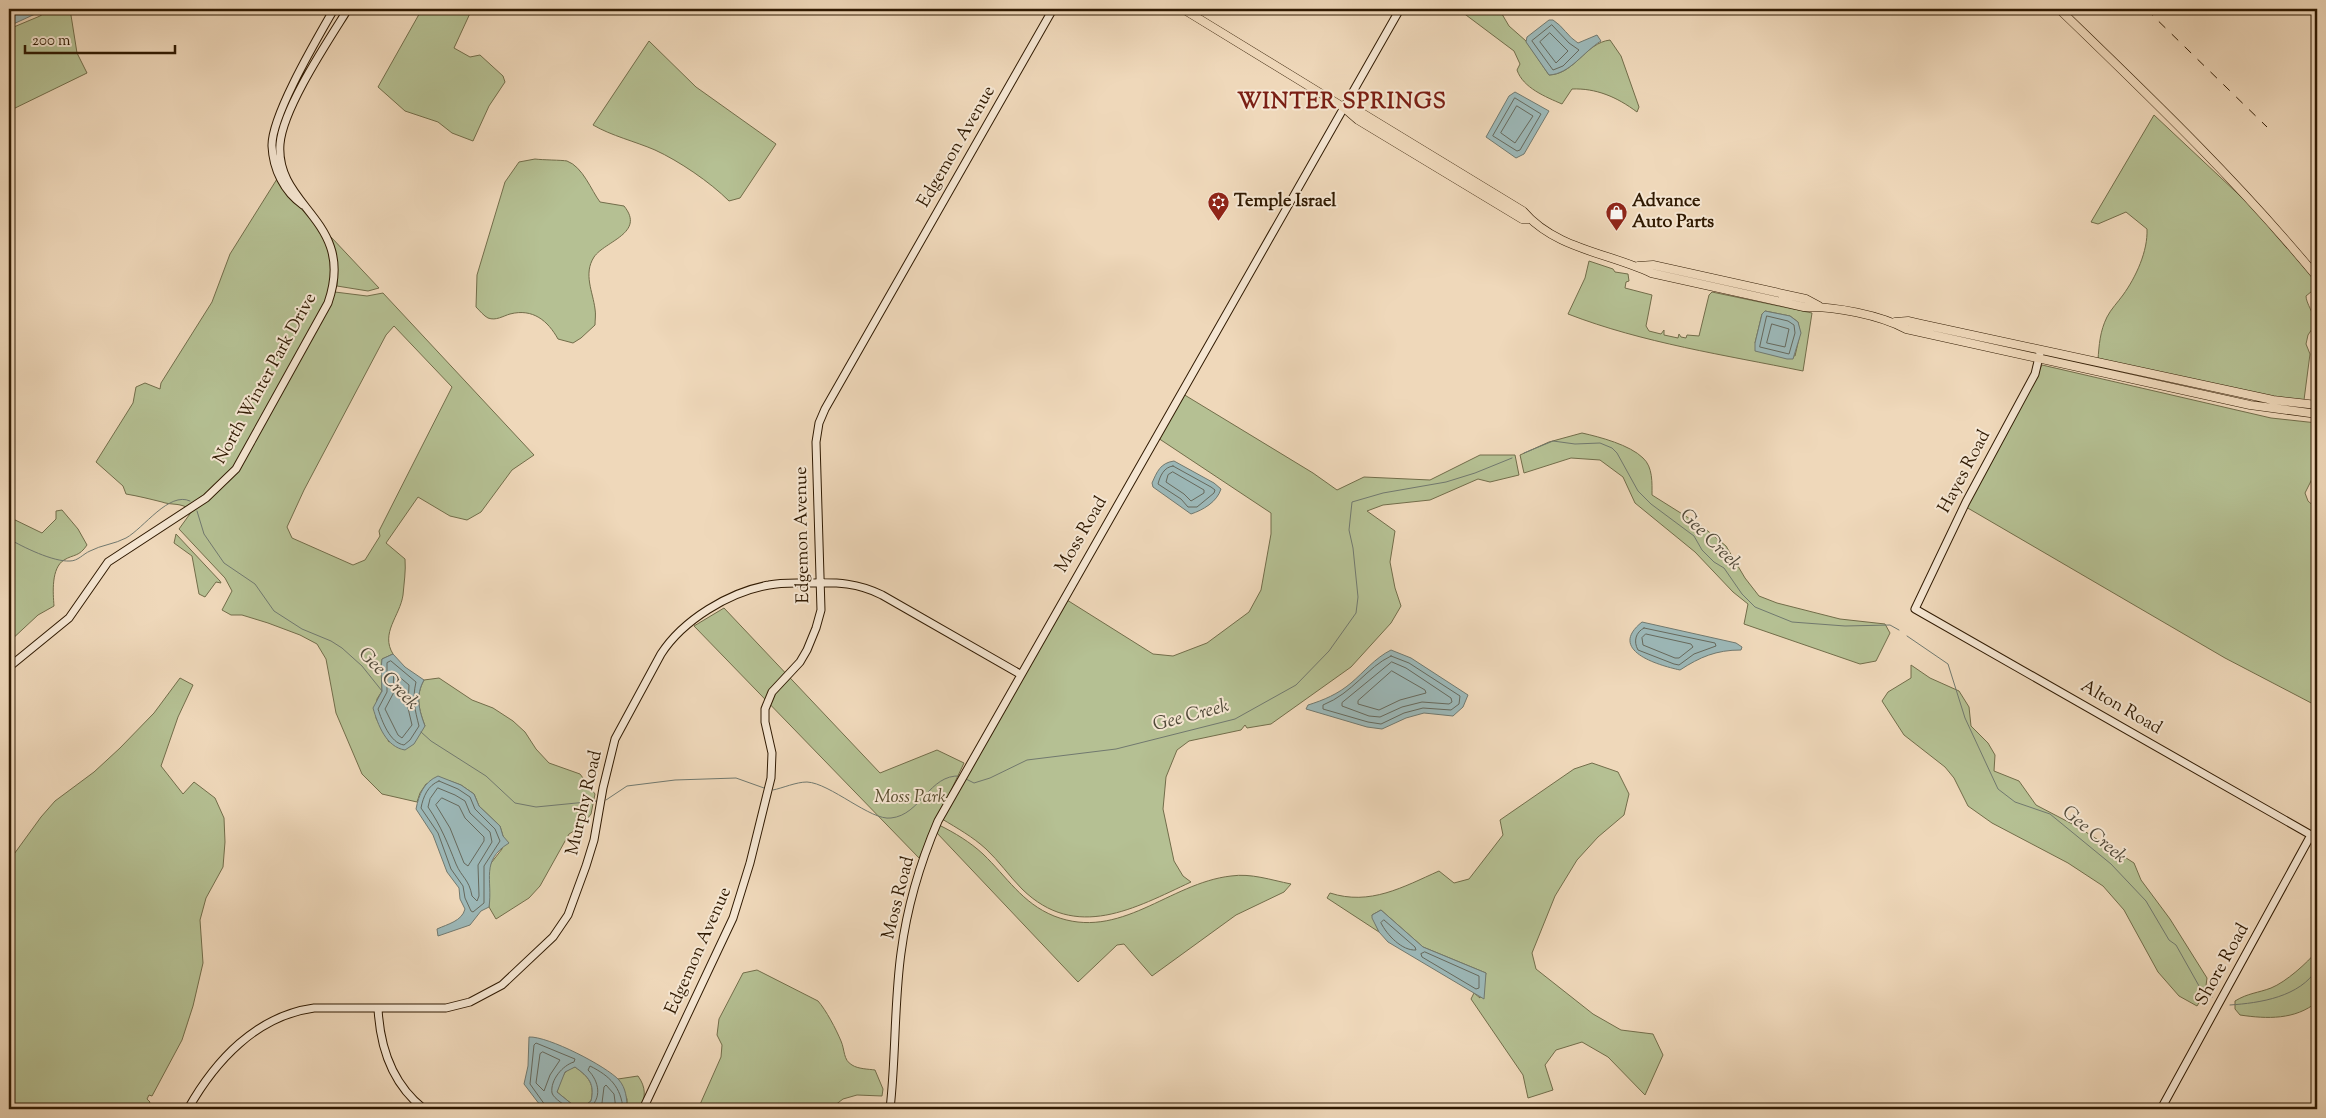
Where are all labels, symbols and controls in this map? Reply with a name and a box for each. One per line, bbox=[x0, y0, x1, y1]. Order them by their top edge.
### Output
scale bar bbox=[25, 22, 175, 54]
text: 200 m bbox=[32, 31, 71, 52]
street label: Edgemon Avenue bbox=[911, 81, 1003, 213]
district label: WINTER SPRINGS bbox=[1237, 87, 1447, 119]
place label: Temple Israel bbox=[1234, 189, 1337, 215]
place label: Advance Auto Parts bbox=[1632, 189, 1714, 236]
synagogue icon: Temple Israel bbox=[1206, 190, 1230, 221]
shop icon: Advance Auto Parts bbox=[1604, 200, 1628, 231]
street label: North Winter Park Drive bbox=[208, 289, 324, 469]
street label: Hayes Road bbox=[1932, 426, 1998, 518]
street label: Edgemon Avenue bbox=[789, 466, 817, 604]
street label: Moss Road bbox=[1050, 492, 1114, 578]
water label: Gee Creek bbox=[1673, 503, 1747, 577]
water label: Gee Creek bbox=[351, 642, 425, 717]
street label: Alton Road bbox=[2075, 674, 2167, 742]
water label: Gee Creek bbox=[1150, 693, 1232, 739]
street label: Murphy Road bbox=[560, 748, 610, 858]
park label: Moss Park bbox=[874, 785, 946, 811]
water label: Gee Creek bbox=[2056, 800, 2133, 871]
street label: Moss Road bbox=[876, 854, 922, 942]
street label: Edgemon Avenue bbox=[659, 883, 739, 1019]
street label: Shore Road bbox=[2190, 919, 2256, 1011]

